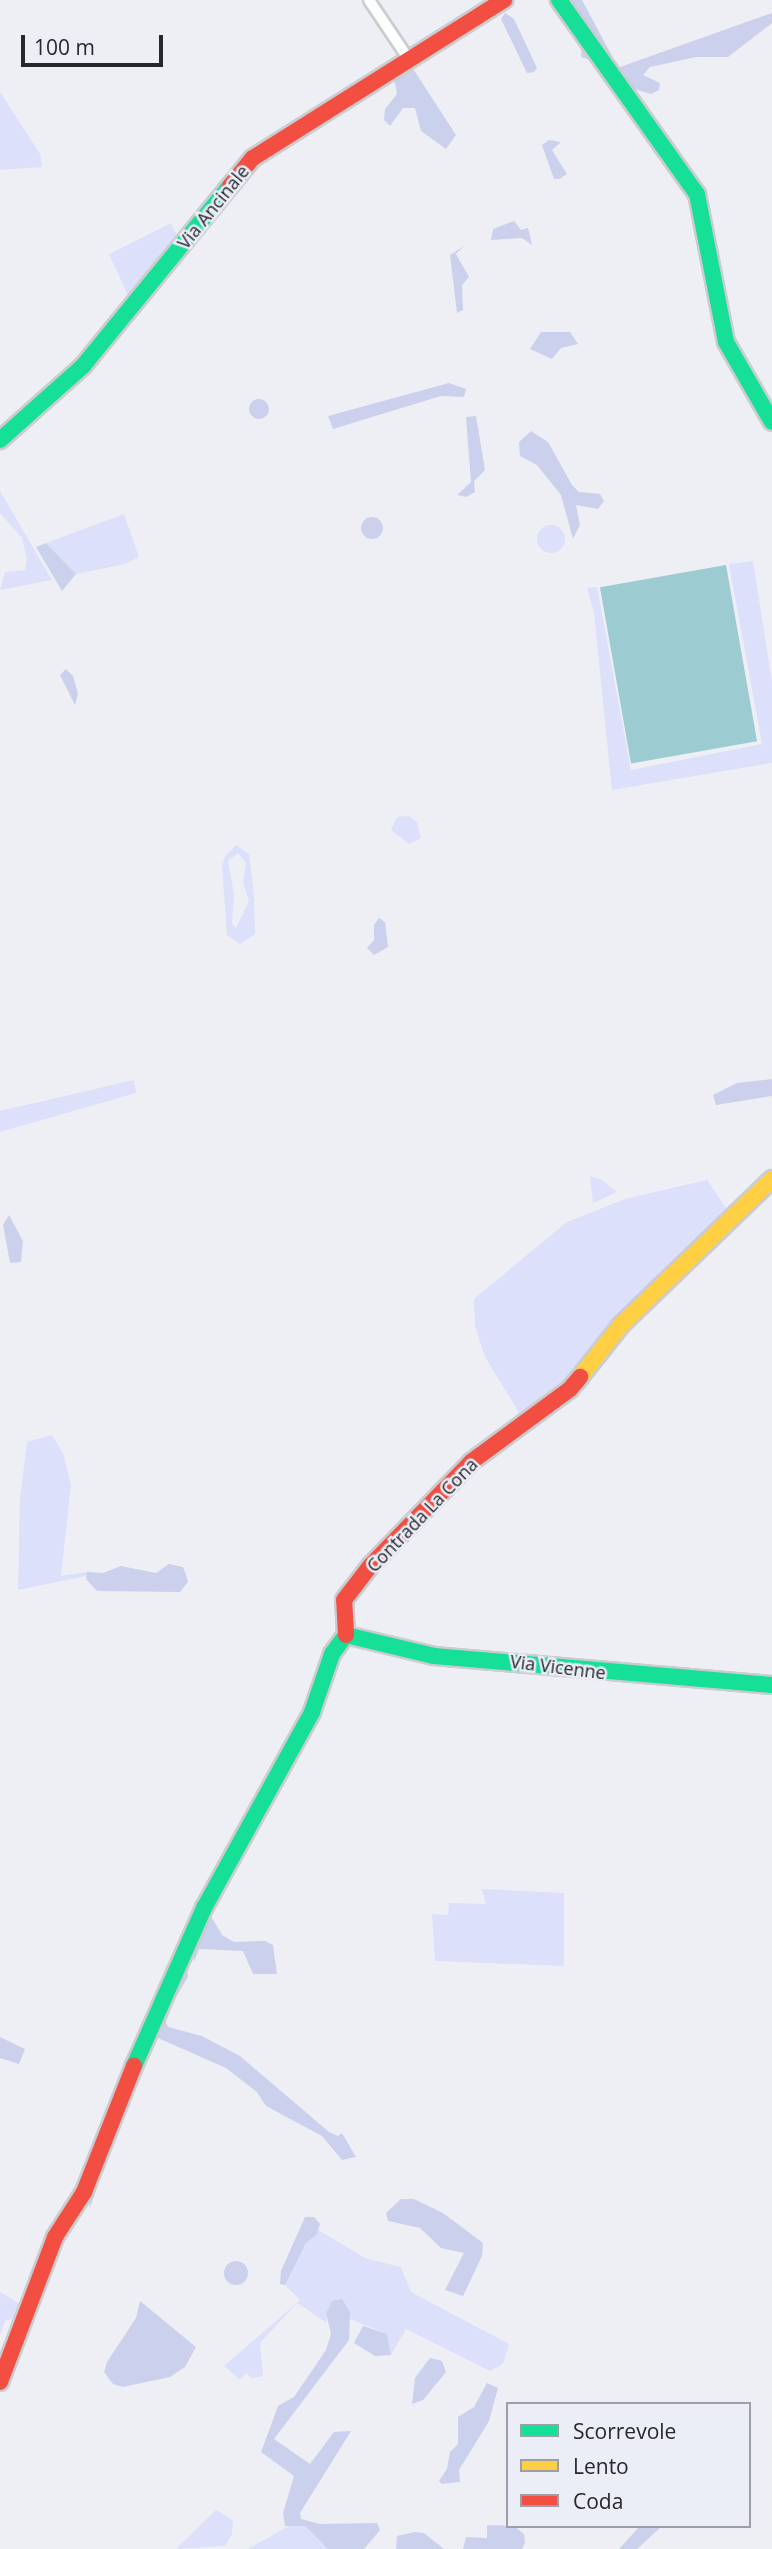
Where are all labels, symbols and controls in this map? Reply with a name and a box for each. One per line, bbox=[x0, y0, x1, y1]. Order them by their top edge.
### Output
scale bar bbox=[24, 21, 166, 65]
text: 100 m bbox=[34, 33, 95, 61]
street label: Via Ancinale bbox=[173, 161, 253, 253]
street label: Contrada La Cona bbox=[362, 1454, 482, 1576]
street label: Via Vicenne bbox=[509, 1650, 607, 1684]
legend bbox=[506, 2402, 751, 2528]
text: Scorrevole bbox=[573, 2417, 676, 2445]
text: Lento bbox=[573, 2452, 629, 2480]
text: Coda bbox=[573, 2487, 623, 2515]

